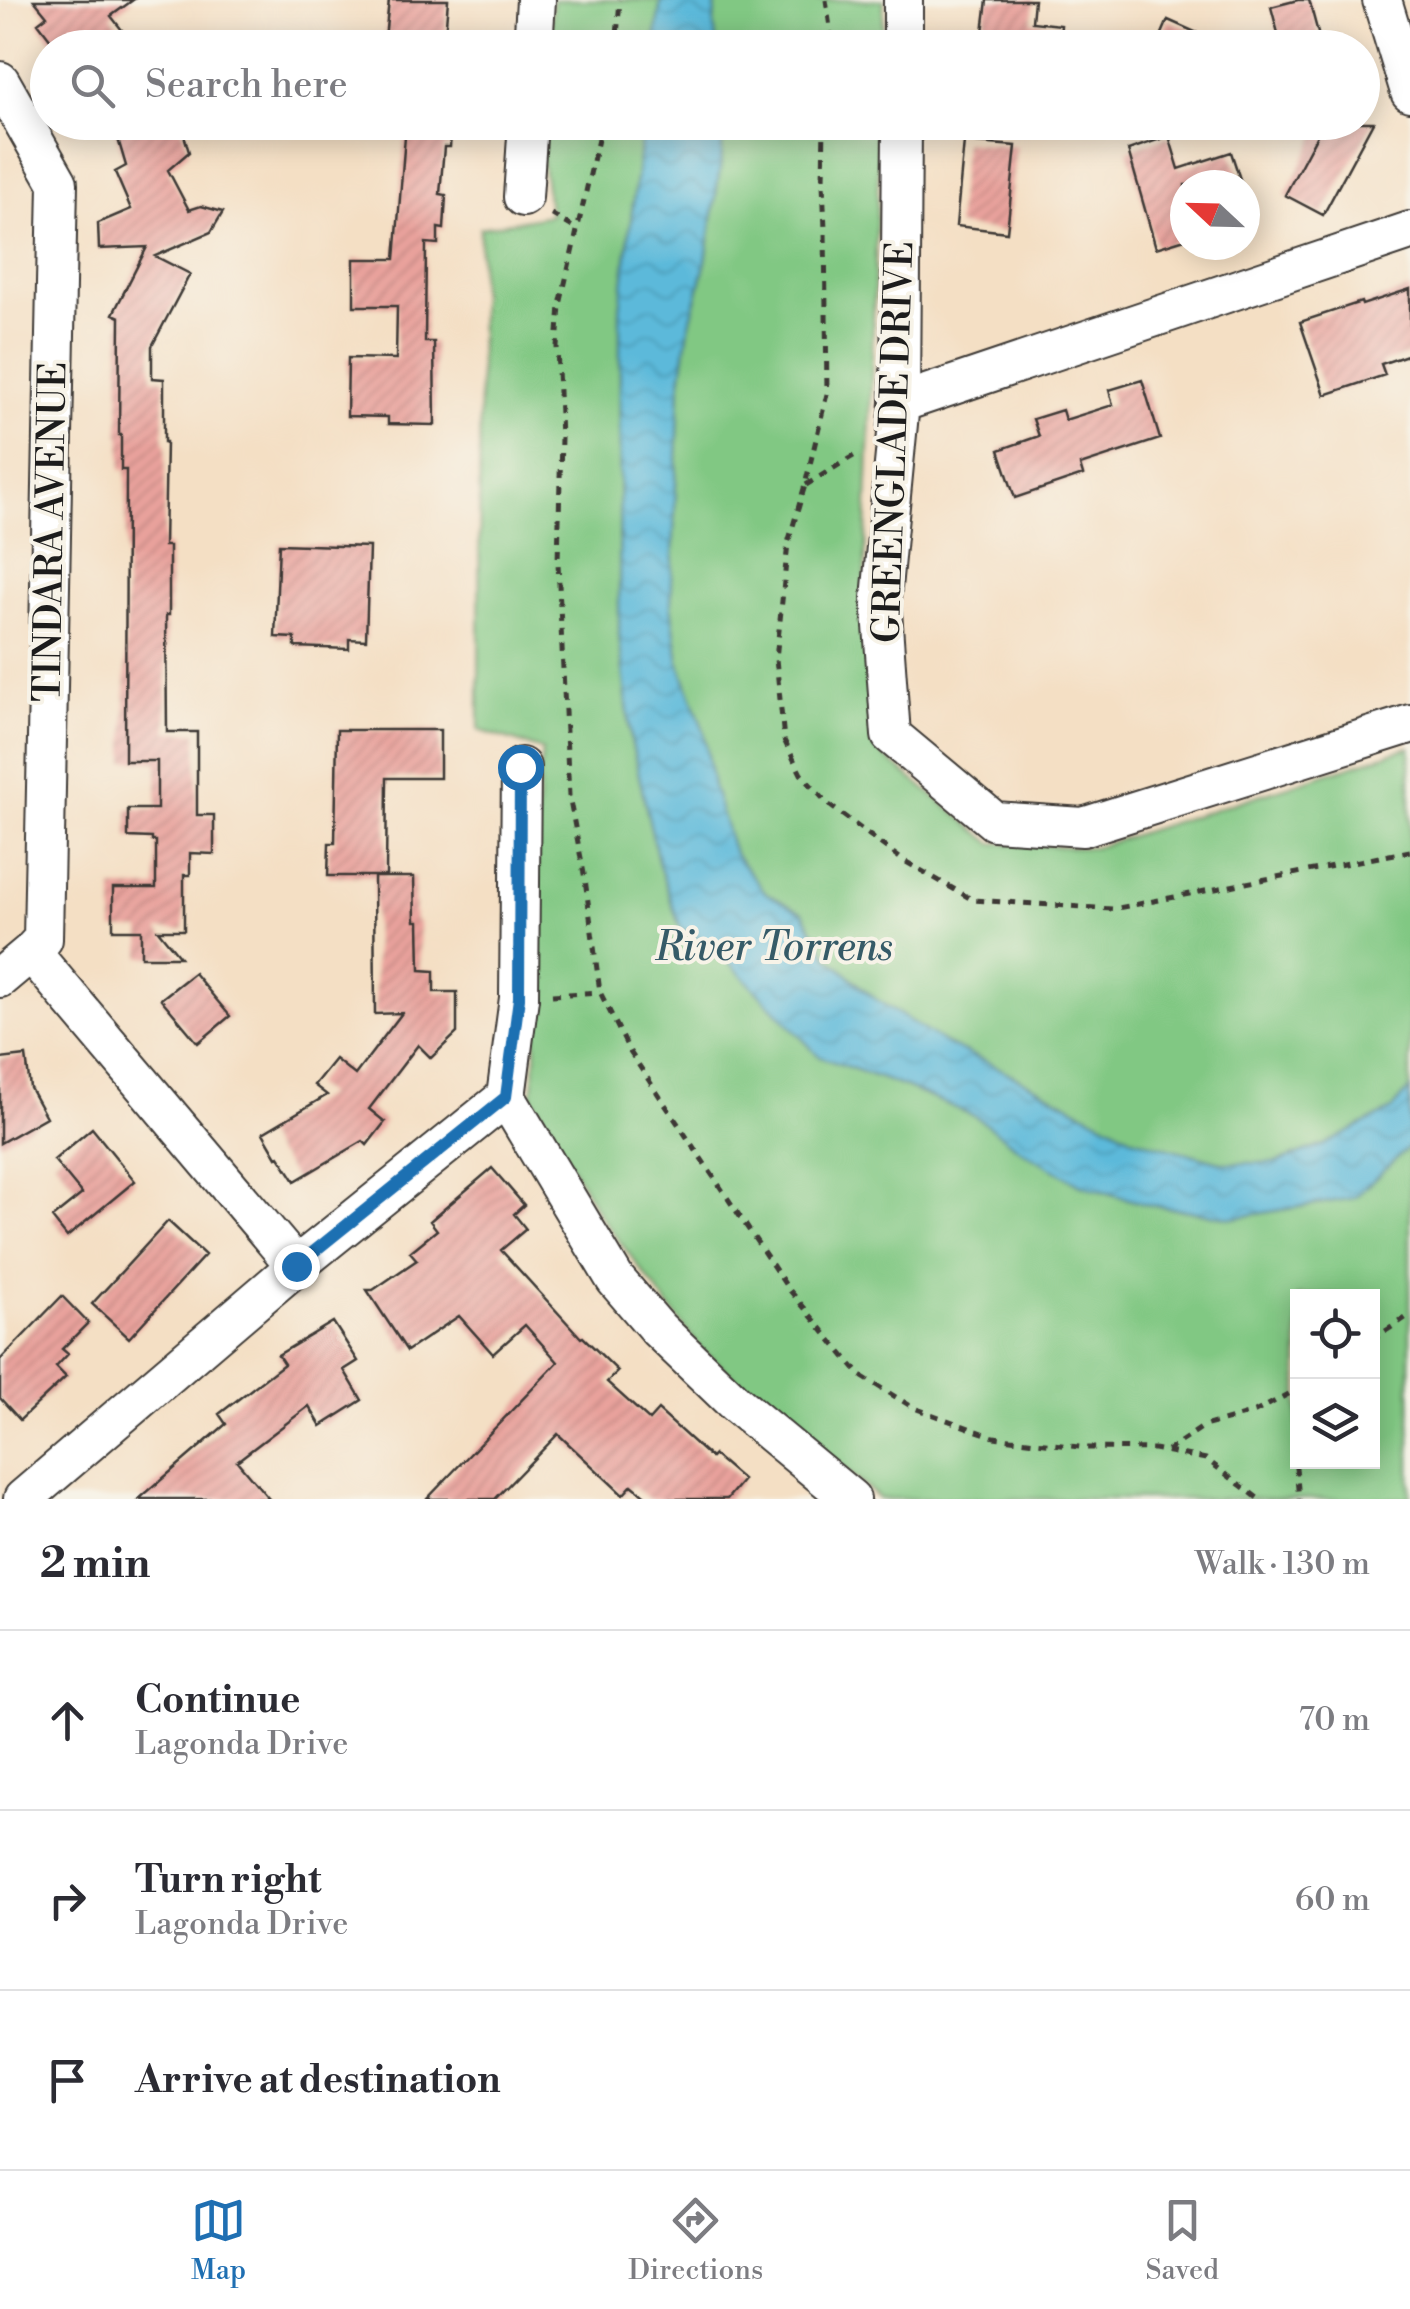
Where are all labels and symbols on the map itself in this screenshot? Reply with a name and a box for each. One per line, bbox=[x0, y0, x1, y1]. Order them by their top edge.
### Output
north arrow bbox=[1170, 170, 1260, 260]
street label: GREENGLADE DRIVE bbox=[863, 240, 925, 644]
street label: TINDARA AVENUE bbox=[25, 361, 77, 703]
route start bbox=[498, 745, 544, 791]
water label: River Torrens bbox=[654, 923, 893, 973]
route end bbox=[274, 1244, 320, 1290]

